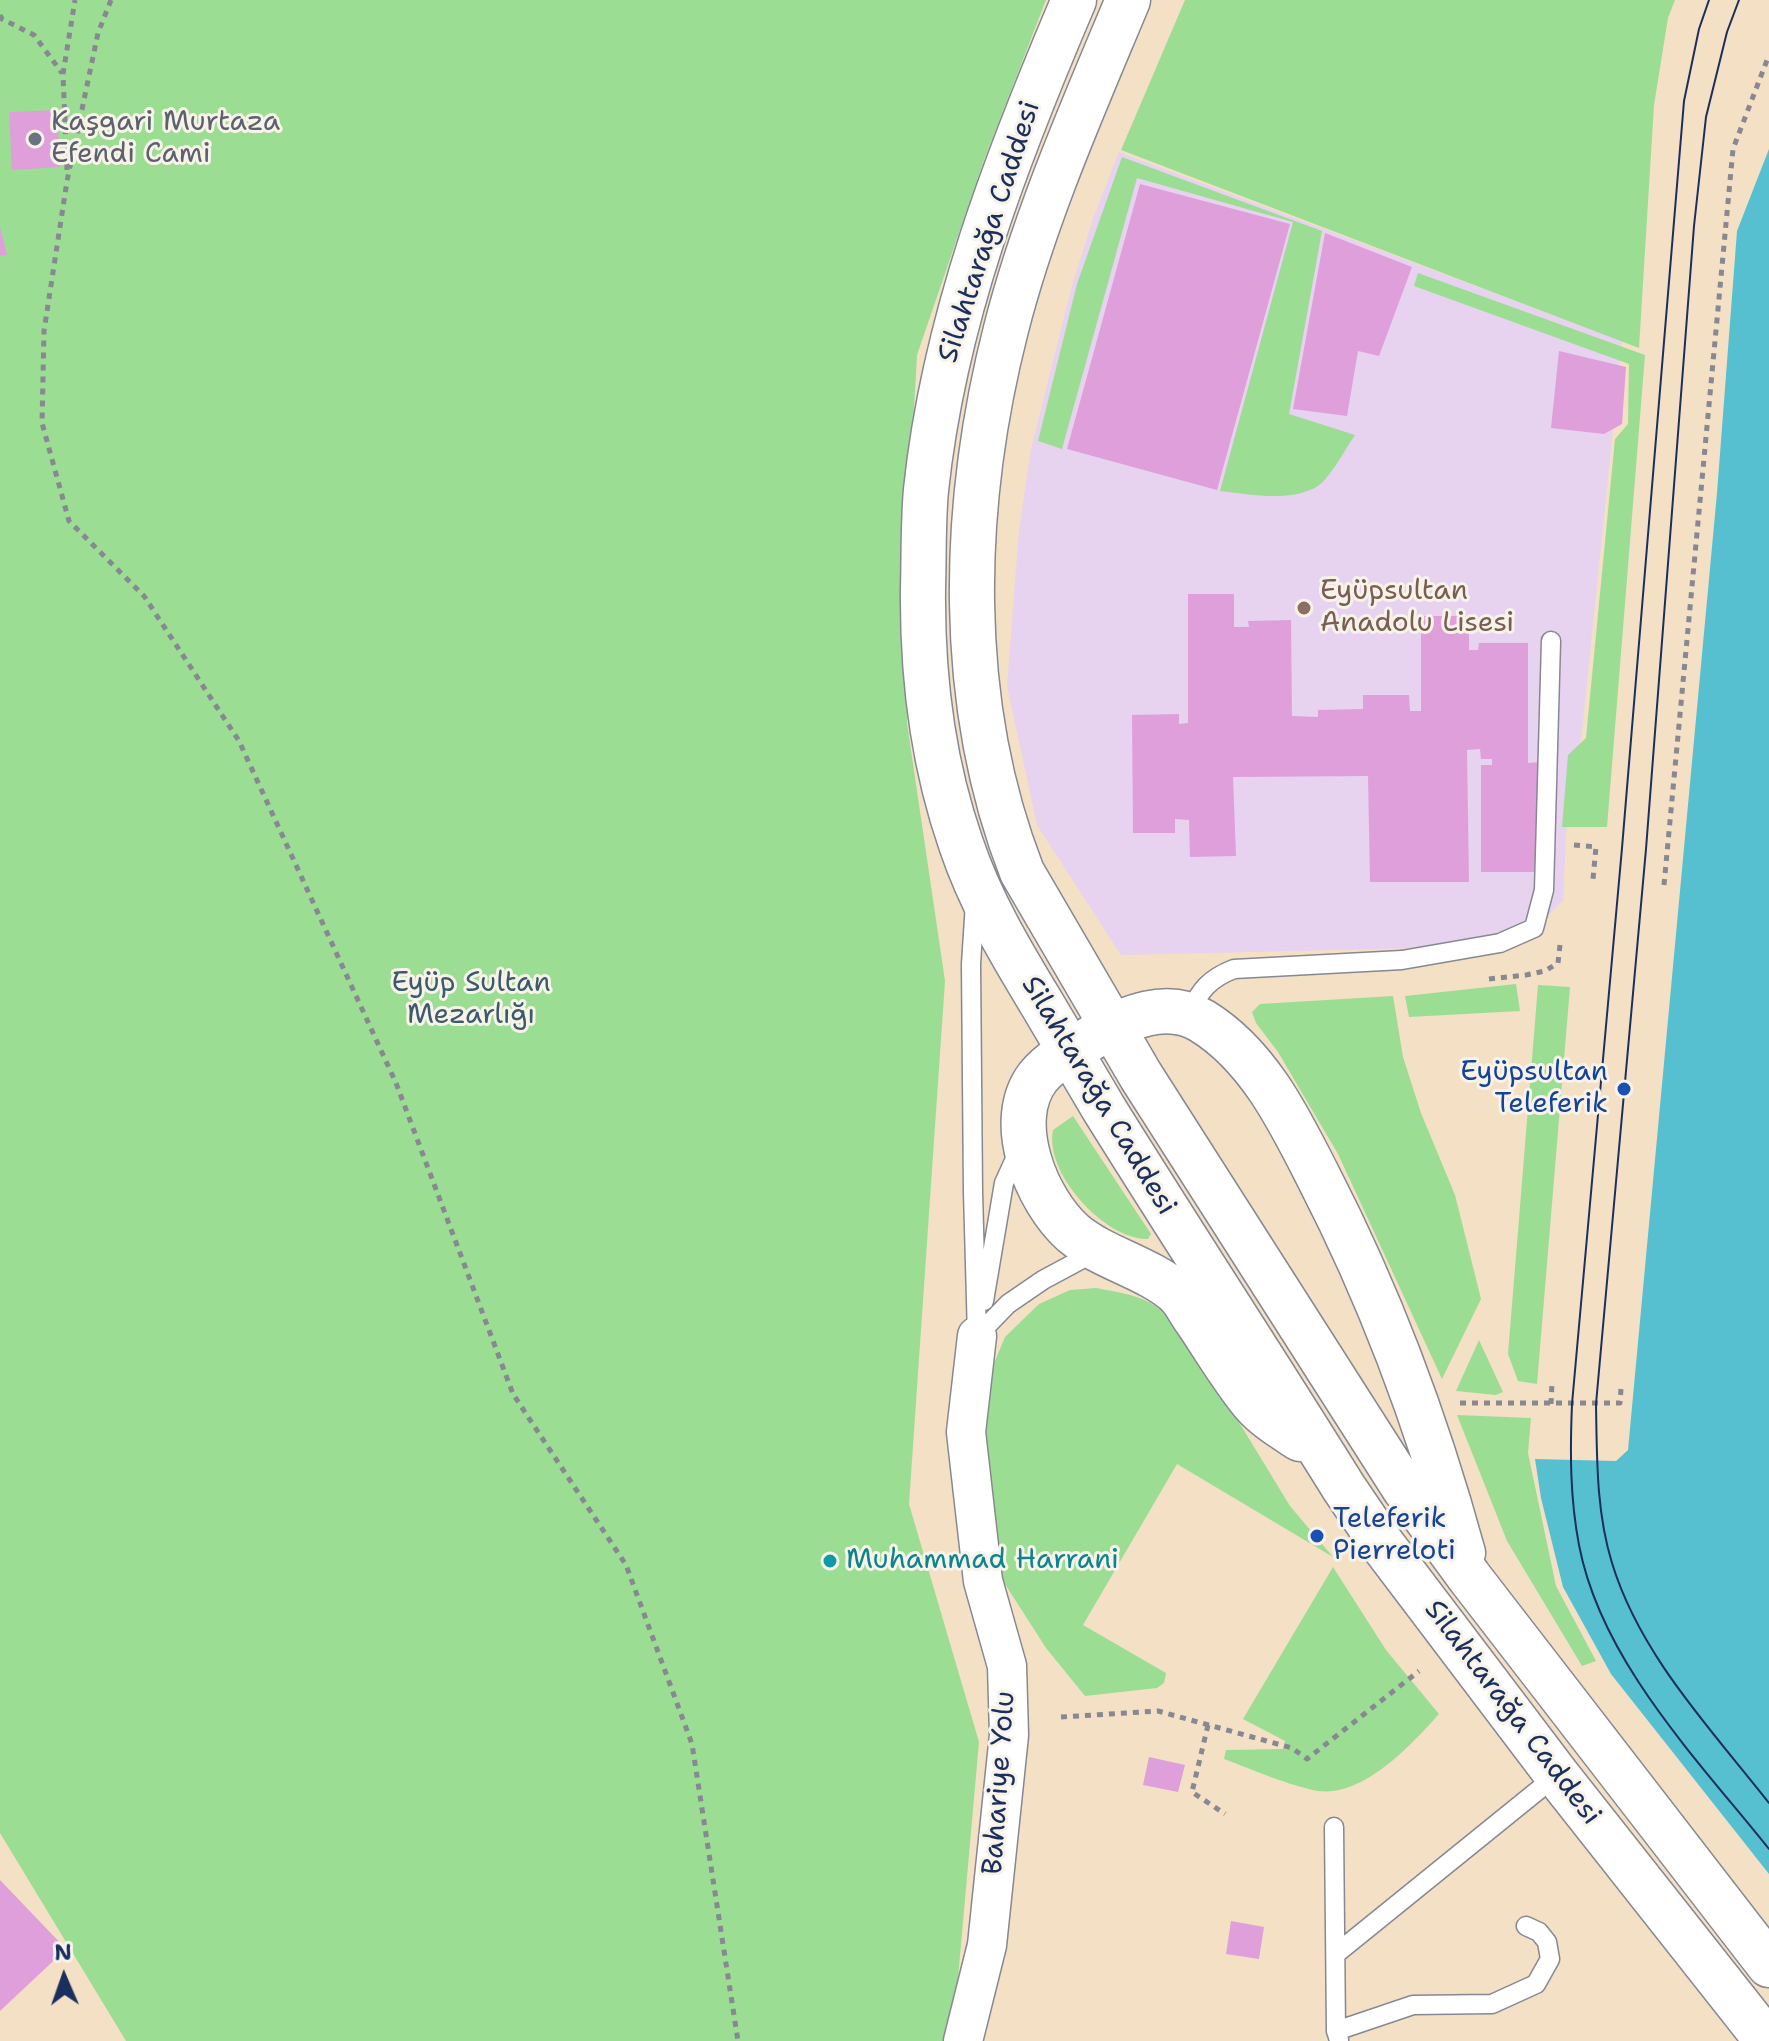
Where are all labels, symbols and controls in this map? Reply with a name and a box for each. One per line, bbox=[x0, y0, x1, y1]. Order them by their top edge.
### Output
street label: Silahtarağa Caddesi bbox=[932, 97, 1048, 367]
place label: Kaşgari Murtaza Efendi Cami bbox=[51, 106, 280, 172]
marker: Kaşgari Murtaza Efendi Cami bbox=[26, 130, 44, 148]
place label: Eyüpsultan Anadolu Lisesi bbox=[1320, 575, 1514, 641]
marker: Eyüpsultan Anadolu Lisesi bbox=[1295, 599, 1313, 617]
park label: Eyüp Sultan Mezarlığı bbox=[391, 967, 551, 1033]
street label: Silahtarağa Caddesi bbox=[1013, 970, 1183, 1222]
place label: Eyüpsultan Teleferik bbox=[1460, 1056, 1608, 1122]
marker: Eyüpsultan Teleferik bbox=[1615, 1080, 1633, 1098]
place label: Teleferik Pierreloti bbox=[1333, 1503, 1456, 1569]
marker: Teleferik Pierreloti bbox=[1308, 1527, 1326, 1545]
place label: Muhammad Harrani bbox=[846, 1544, 1119, 1578]
marker: Muhammad Harrani bbox=[821, 1552, 839, 1570]
street label: Silahtarağa Caddesi bbox=[1416, 1594, 1608, 1832]
street label: Bahariye Yolu bbox=[977, 1690, 1023, 1876]
north arrow bbox=[24, 1937, 104, 2017]
text: N bbox=[54, 1938, 72, 1967]

